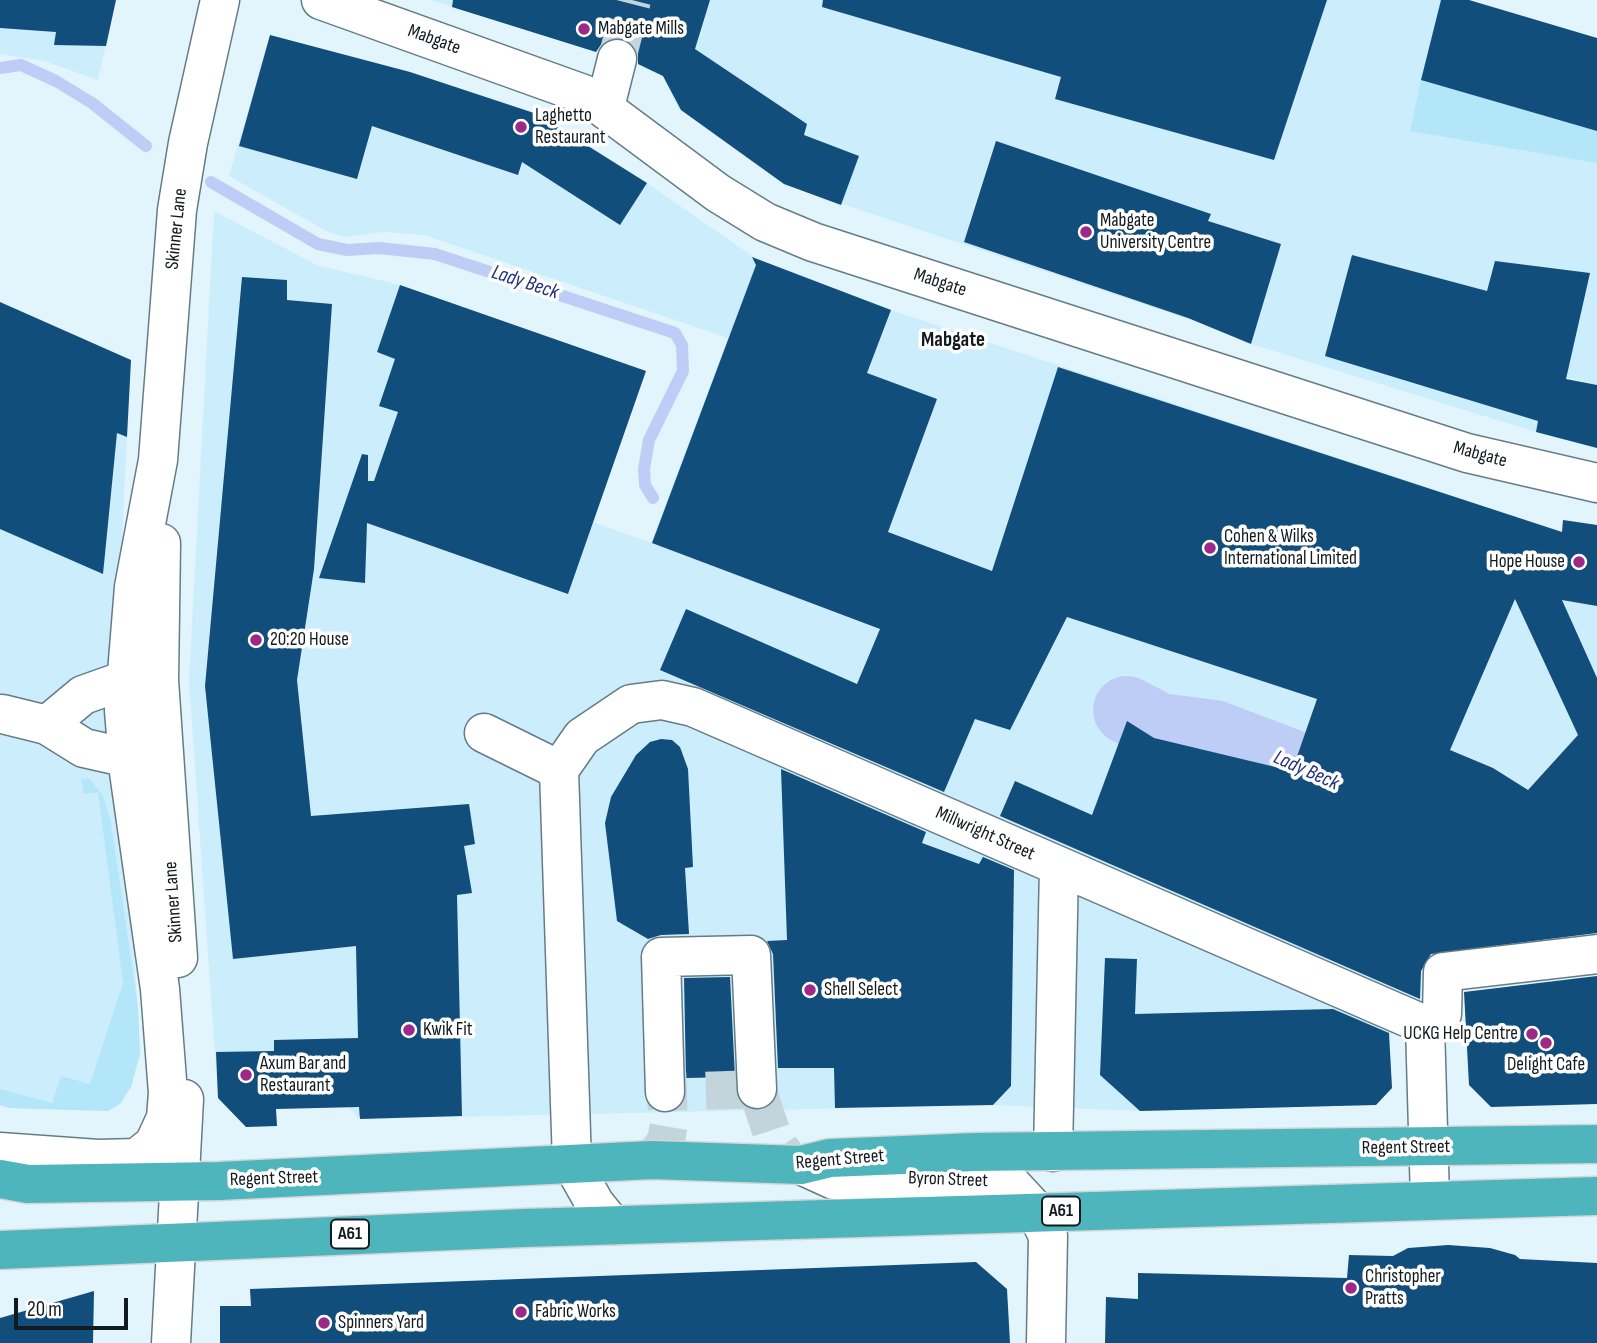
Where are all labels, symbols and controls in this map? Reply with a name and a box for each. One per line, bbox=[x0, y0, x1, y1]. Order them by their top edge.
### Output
place label: Mabgate Mills bbox=[598, 18, 684, 40]
street label: Mabgate bbox=[405, 20, 463, 60]
marker: Mabgate Mills bbox=[576, 21, 592, 37]
place label: Laghetto Restaurant bbox=[535, 105, 605, 149]
marker: Laghetto Restaurant bbox=[513, 119, 529, 135]
street label: Skinner Lane bbox=[161, 187, 193, 271]
place label: Mabgate University Centre bbox=[1100, 210, 1211, 254]
marker: Mabgate University Centre bbox=[1078, 224, 1094, 240]
water label: Lady Beck bbox=[488, 260, 562, 306]
street label: Mabgate bbox=[911, 264, 969, 302]
district label: Mabgate bbox=[921, 328, 985, 354]
street label: Mabgate bbox=[1451, 437, 1509, 473]
place label: Cohen & Wilks International Limited bbox=[1224, 526, 1357, 570]
marker: Cohen & Wilks International Limited bbox=[1202, 540, 1218, 556]
place label: Hope House bbox=[1489, 551, 1565, 573]
marker: Hope House bbox=[1571, 554, 1587, 570]
place label: 20:20 House bbox=[270, 629, 349, 651]
marker: 20:20 House bbox=[248, 632, 264, 648]
water label: Lady Beck bbox=[1269, 745, 1343, 797]
street label: Millwright Street bbox=[932, 802, 1038, 866]
street label: Skinner Lane bbox=[160, 861, 188, 943]
place label: Shell Select bbox=[824, 979, 898, 1001]
marker: Shell Select bbox=[802, 982, 818, 998]
place label: Kwik Fit bbox=[423, 1019, 473, 1041]
marker: Kwik Fit bbox=[401, 1022, 417, 1038]
place label: UCKG Help Centre bbox=[1403, 1023, 1518, 1045]
marker: UCKG Help Centre bbox=[1524, 1026, 1540, 1042]
marker: Delight Cafe bbox=[1538, 1035, 1554, 1051]
place label: Axum Bar and Restaurant bbox=[260, 1053, 346, 1097]
place label: Delight Cafe bbox=[1507, 1054, 1585, 1076]
marker: Axum Bar and Restaurant bbox=[238, 1067, 254, 1083]
street label: Regent Street bbox=[1362, 1136, 1450, 1160]
street label: Regent Street bbox=[795, 1145, 885, 1175]
street label: Regent Street bbox=[229, 1166, 319, 1192]
street label: Byron Street bbox=[908, 1167, 988, 1193]
road number: A61 bbox=[1042, 1196, 1080, 1226]
road number: A61 bbox=[331, 1219, 369, 1248]
place label: Christopher Pratts bbox=[1365, 1266, 1441, 1310]
marker: Christopher Pratts bbox=[1343, 1280, 1359, 1296]
scale bar bbox=[18, 1284, 131, 1328]
text: 20 m bbox=[27, 1297, 62, 1322]
place label: Fabric Works bbox=[535, 1301, 616, 1323]
marker: Fabric Works bbox=[513, 1304, 529, 1320]
place label: Spinners Yard bbox=[338, 1312, 424, 1334]
marker: Spinners Yard bbox=[316, 1315, 332, 1331]

